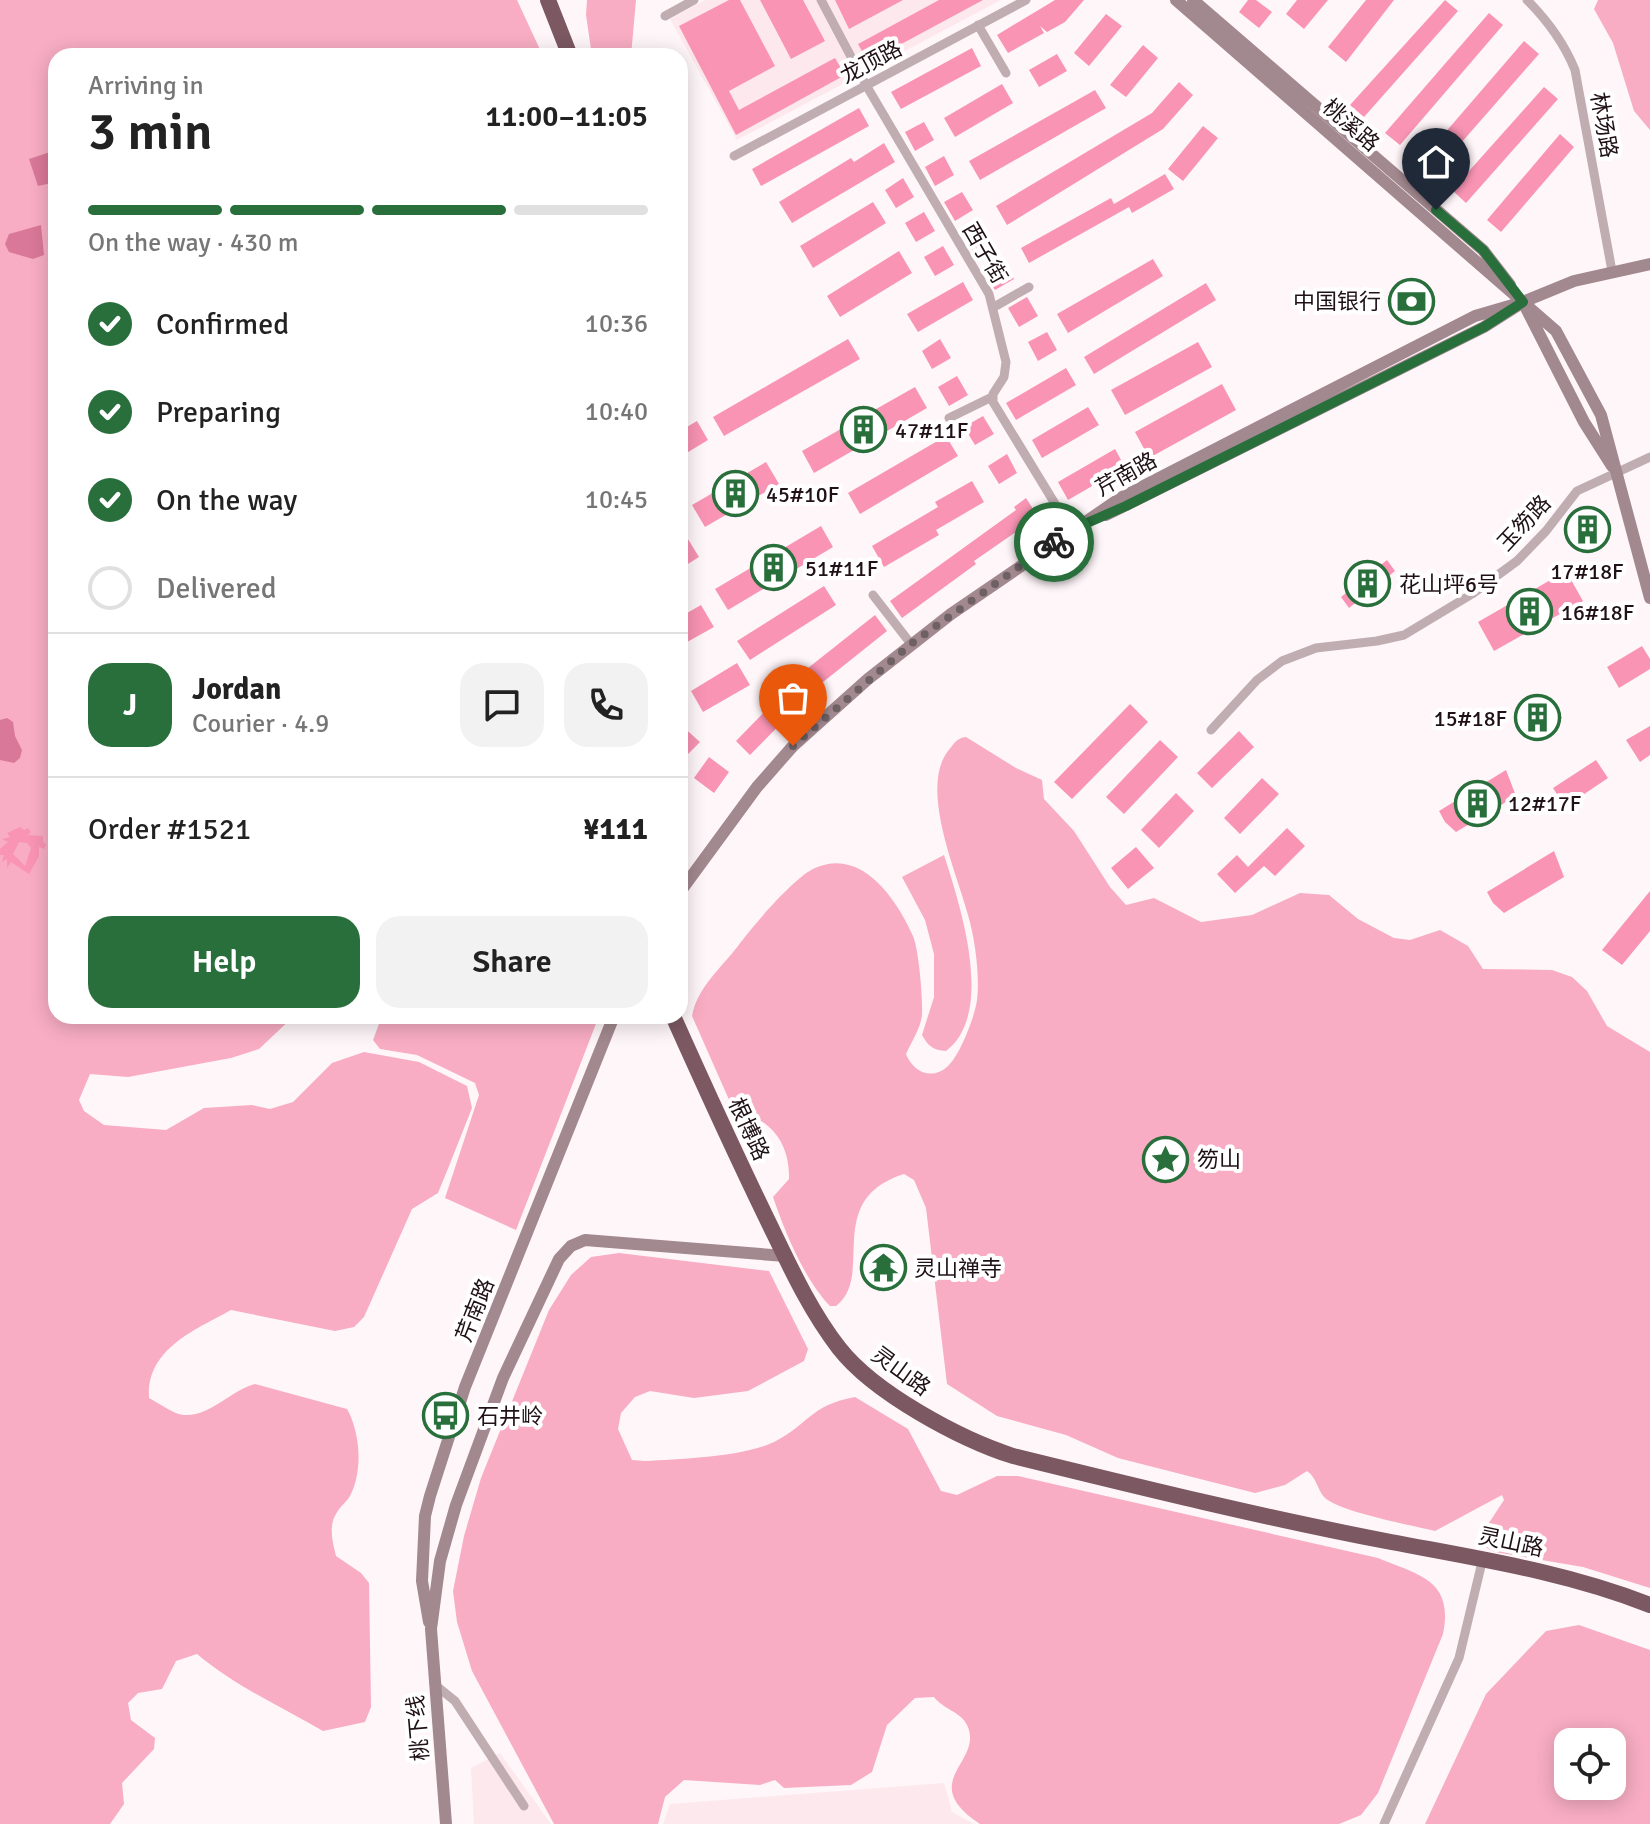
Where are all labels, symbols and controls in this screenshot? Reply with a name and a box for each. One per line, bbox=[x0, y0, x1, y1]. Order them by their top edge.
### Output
street label: 龙顶路 bbox=[836, 35, 906, 89]
text: Arriving in bbox=[88, 70, 204, 102]
street label: 林场路 bbox=[1585, 90, 1623, 160]
street label: 桃溪路 bbox=[1317, 93, 1385, 157]
text: 11:00–11:05 bbox=[485, 98, 648, 135]
text: 3 min bbox=[88, 100, 213, 164]
pin bbox=[1402, 128, 1470, 210]
icon: home bbox=[1414, 140, 1458, 184]
street label: 西子街 bbox=[957, 218, 1013, 288]
text: On the way · 430 m bbox=[88, 227, 298, 259]
bank icon: 中国银行 bbox=[1388, 277, 1436, 325]
place label: 中国银行 bbox=[1293, 288, 1381, 315]
icon: check bbox=[88, 302, 132, 346]
text: Confirmed bbox=[156, 306, 289, 343]
text: 10:36 bbox=[585, 308, 648, 340]
icon: check bbox=[88, 390, 132, 434]
text: Preparing bbox=[156, 394, 281, 431]
text: 10:40 bbox=[585, 396, 648, 428]
building icon: 47#11F bbox=[840, 406, 888, 454]
place label: 47#11F bbox=[895, 417, 968, 444]
street label: 芹南路 bbox=[1091, 446, 1161, 502]
building icon: 45#10F bbox=[711, 470, 759, 518]
icon: check bbox=[88, 478, 132, 522]
place label: 45#10F bbox=[766, 481, 839, 508]
text: On the way bbox=[156, 482, 297, 519]
text: 10:45 bbox=[585, 484, 648, 516]
street label: 玉笏路 bbox=[1492, 490, 1556, 556]
courier bbox=[1014, 502, 1094, 582]
building icon: 17#18F bbox=[1563, 506, 1611, 554]
icon: bike bbox=[1032, 520, 1076, 564]
building icon: 51#11F bbox=[750, 544, 798, 592]
place label: 51#11F bbox=[805, 555, 878, 582]
place label: 17#18F bbox=[1550, 558, 1624, 585]
building icon: 花山坪6号 bbox=[1344, 560, 1392, 608]
text: Delivered bbox=[156, 570, 277, 607]
place label: 花山坪6号 bbox=[1399, 571, 1499, 598]
building icon: 16#18F bbox=[1506, 588, 1554, 636]
place label: 16#18F bbox=[1561, 599, 1634, 626]
button: chat bbox=[460, 663, 544, 747]
button: phone bbox=[564, 663, 648, 747]
pin bbox=[759, 664, 827, 746]
text: Jordan bbox=[192, 671, 281, 708]
icon: bag bbox=[771, 676, 815, 720]
text: J bbox=[123, 687, 137, 724]
building icon: 15#18F bbox=[1514, 694, 1562, 742]
place label: 15#18F bbox=[1434, 705, 1507, 732]
text: Courier · 4.9 bbox=[192, 708, 329, 740]
building icon: 12#17F bbox=[1453, 779, 1501, 827]
place label: 12#17F bbox=[1508, 790, 1581, 817]
text: Order #1521 bbox=[88, 811, 251, 848]
text: ¥111 bbox=[583, 811, 648, 848]
button: Help bbox=[88, 916, 360, 1008]
button: Share bbox=[376, 916, 648, 1008]
street label: 根博路 bbox=[723, 1093, 775, 1165]
place icon: 笏山 bbox=[1142, 1135, 1190, 1183]
place label: 笏山 bbox=[1197, 1146, 1241, 1173]
temple icon: 灵山禅寺 bbox=[859, 1244, 907, 1292]
place label: 灵山禅寺 bbox=[914, 1255, 1002, 1282]
street label: 芹南路 bbox=[450, 1274, 500, 1346]
street label: 灵山路 bbox=[866, 1341, 936, 1401]
bus stop icon: 石井岭 bbox=[422, 1392, 470, 1440]
place label: 石井岭 bbox=[477, 1403, 543, 1430]
street label: 灵山路 bbox=[1476, 1522, 1546, 1562]
street label: 桃下线 bbox=[402, 1694, 434, 1762]
map controls bbox=[1554, 1728, 1626, 1800]
button: locate bbox=[1554, 1728, 1626, 1800]

